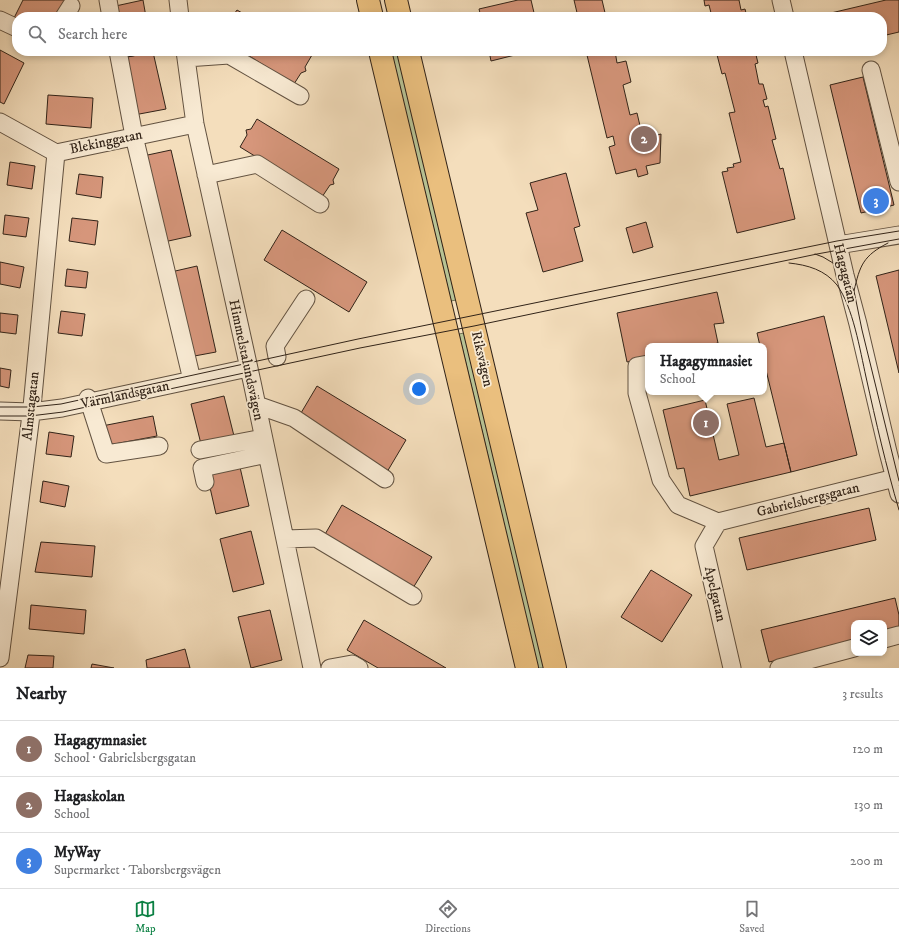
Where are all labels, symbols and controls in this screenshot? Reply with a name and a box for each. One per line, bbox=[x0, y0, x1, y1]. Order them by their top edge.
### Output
search box bbox=[12, 12, 887, 56]
icon: search bbox=[26, 23, 48, 45]
text: Search here bbox=[58, 25, 127, 44]
pin: 2 bbox=[631, 124, 657, 154]
street label: Blekinggatan bbox=[68, 125, 145, 158]
pin: 3 bbox=[863, 186, 889, 216]
street label: Hagagatan bbox=[829, 241, 861, 305]
street label: Himmelstalundsvägen bbox=[224, 298, 268, 423]
street label: Riksvägen bbox=[467, 329, 497, 389]
popup bbox=[645, 343, 767, 395]
text: Hagagymnasiet bbox=[660, 352, 752, 371]
street label: Almstagatan bbox=[18, 370, 44, 441]
text: School bbox=[660, 371, 695, 387]
street label: Värmlandsgatan bbox=[78, 377, 172, 413]
your location bbox=[409, 379, 429, 399]
pin: 1 bbox=[693, 408, 719, 438]
street label: Gabrielsbergsgatan bbox=[755, 478, 862, 521]
street label: Apelgatan bbox=[700, 564, 730, 624]
map controls bbox=[851, 620, 887, 656]
button: layers bbox=[851, 620, 887, 656]
text: Nearby bbox=[16, 683, 66, 705]
text: 3 results bbox=[842, 686, 883, 702]
text: Hagagymnasiet bbox=[54, 731, 147, 750]
text: 1 bbox=[27, 741, 31, 757]
text: 120 m bbox=[852, 741, 883, 757]
text: School · Gabrielsbergsgatan bbox=[54, 750, 196, 766]
text: Hagaskolan bbox=[54, 787, 125, 806]
text: 2 bbox=[26, 797, 32, 813]
text: 130 m bbox=[854, 797, 883, 813]
text: School bbox=[54, 806, 90, 822]
text: MyWay bbox=[54, 843, 101, 862]
text: 3 bbox=[27, 853, 31, 869]
text: 200 m bbox=[850, 853, 883, 869]
text: Supermarket · Taborsbergsvägen bbox=[54, 862, 221, 878]
tab: Map bbox=[134, 898, 156, 936]
tab: Directions bbox=[425, 898, 471, 936]
tab: Saved bbox=[739, 898, 765, 936]

